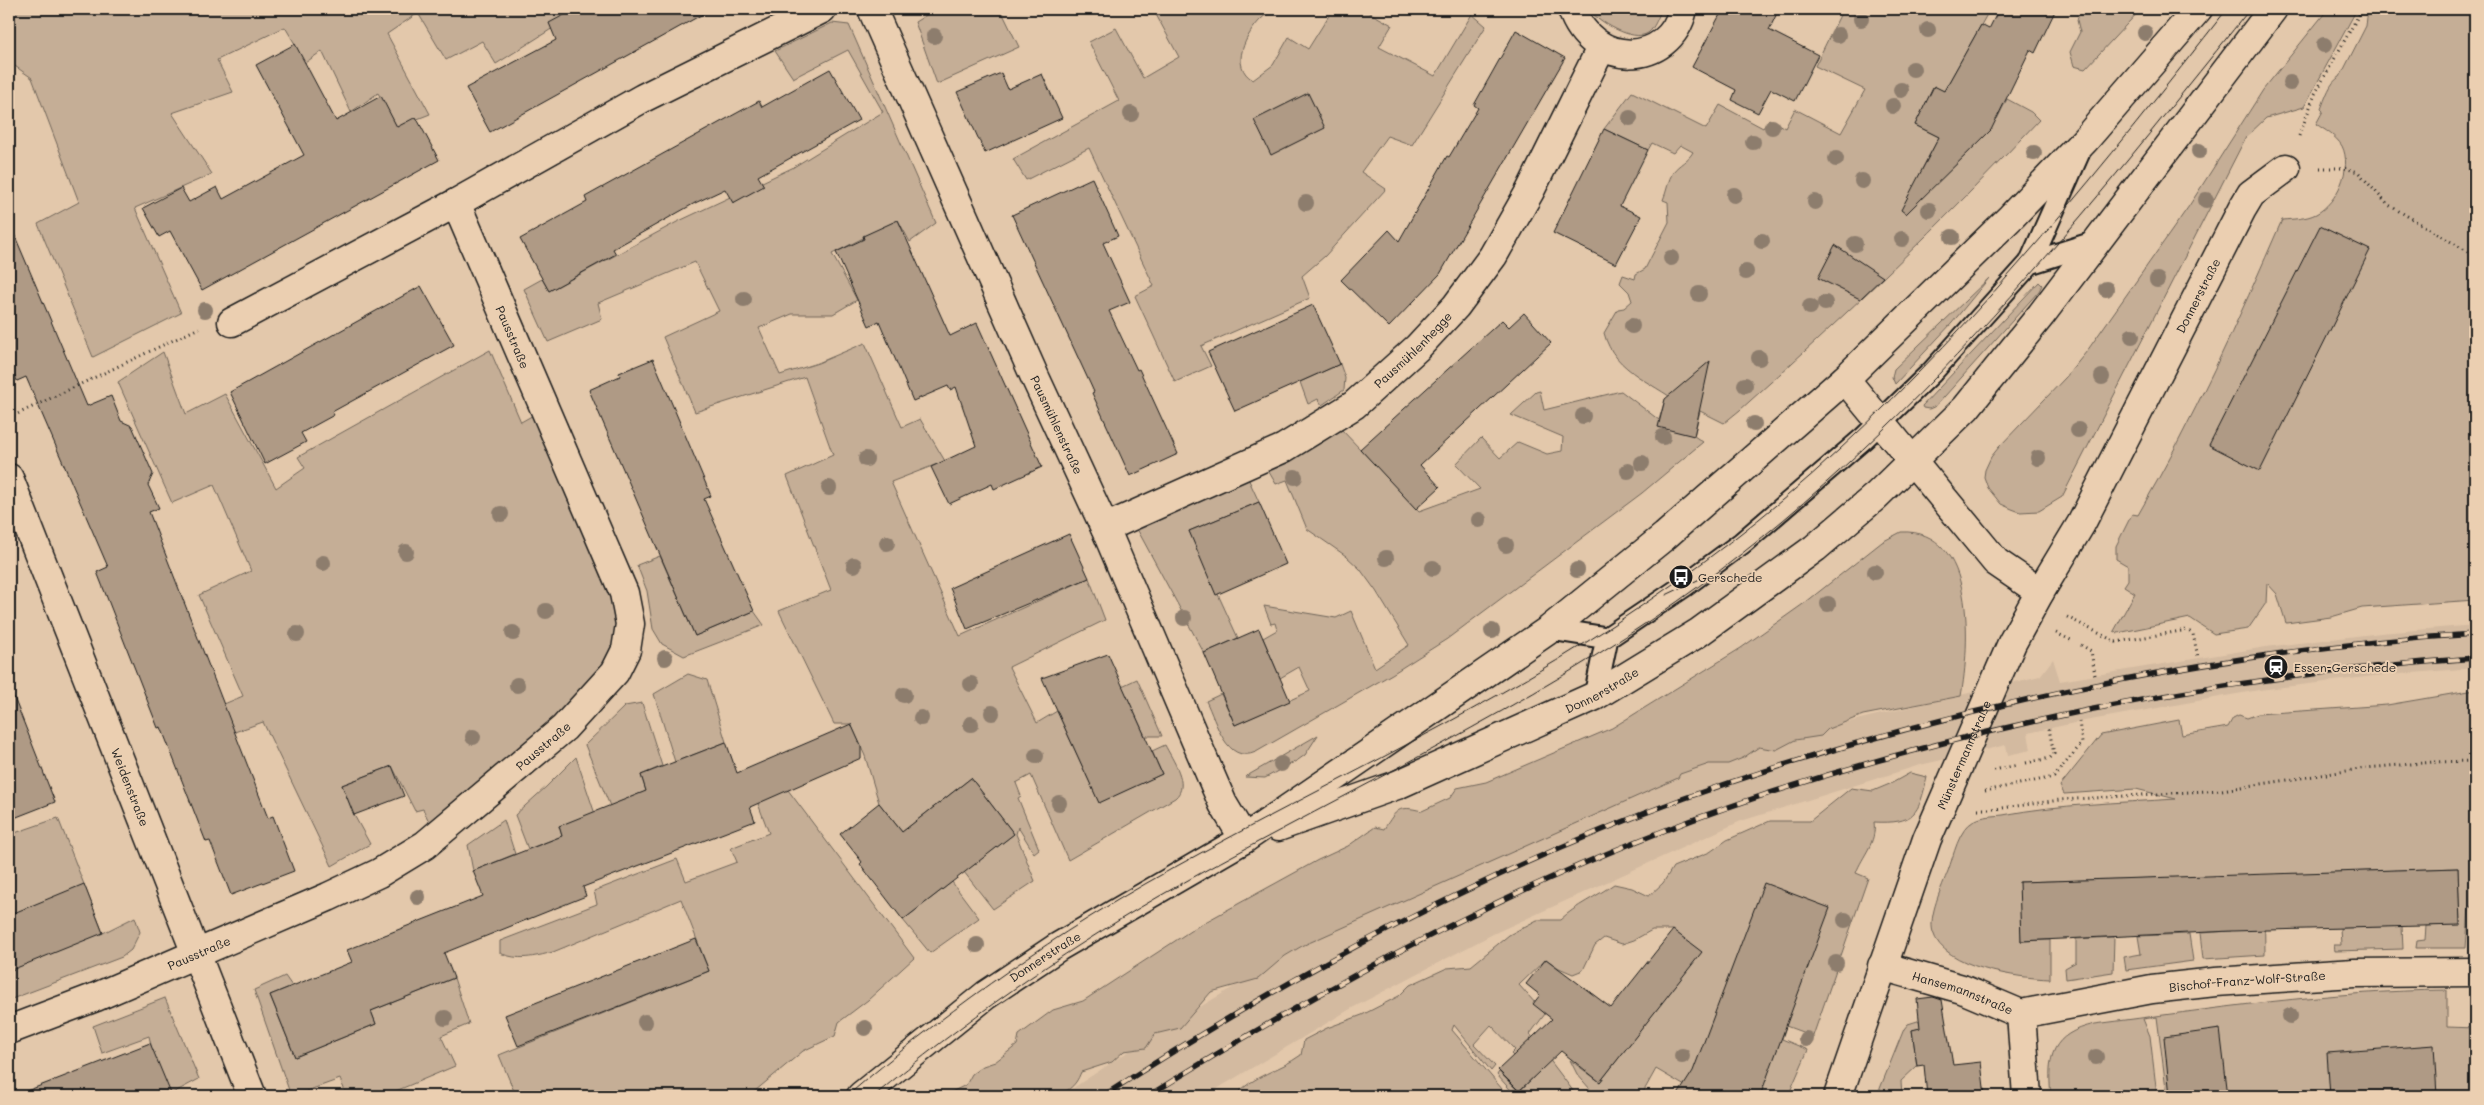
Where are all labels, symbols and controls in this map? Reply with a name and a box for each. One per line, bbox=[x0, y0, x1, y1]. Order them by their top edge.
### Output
street label: Donnerstraße bbox=[2172, 255, 2224, 336]
street label: Pausstraße bbox=[493, 303, 533, 371]
street label: Pausmühlenhegge bbox=[1370, 308, 1455, 391]
street label: Pausmühlenstraße bbox=[1027, 373, 1087, 477]
bus stop icon: Gerschede bbox=[1668, 564, 1694, 590]
place label: Gerschede bbox=[1698, 569, 1762, 585]
station icon: Essen-Gerschede bbox=[2263, 654, 2289, 680]
place label: Essen-Gerschede bbox=[2294, 659, 2396, 675]
street label: Donnerstraße bbox=[1562, 663, 1642, 716]
street label: Münstermannstraße bbox=[1933, 698, 1994, 812]
street label: Pausstraße bbox=[512, 718, 574, 773]
street label: Weidenstraße bbox=[108, 745, 153, 829]
street label: Donnerstraße bbox=[1006, 928, 1083, 985]
street label: Pausstraße bbox=[165, 932, 233, 973]
street label: Hansemannstraße bbox=[1911, 967, 2016, 1018]
street label: Bischof-Franz-Wolf-Straße bbox=[2168, 967, 2326, 995]

